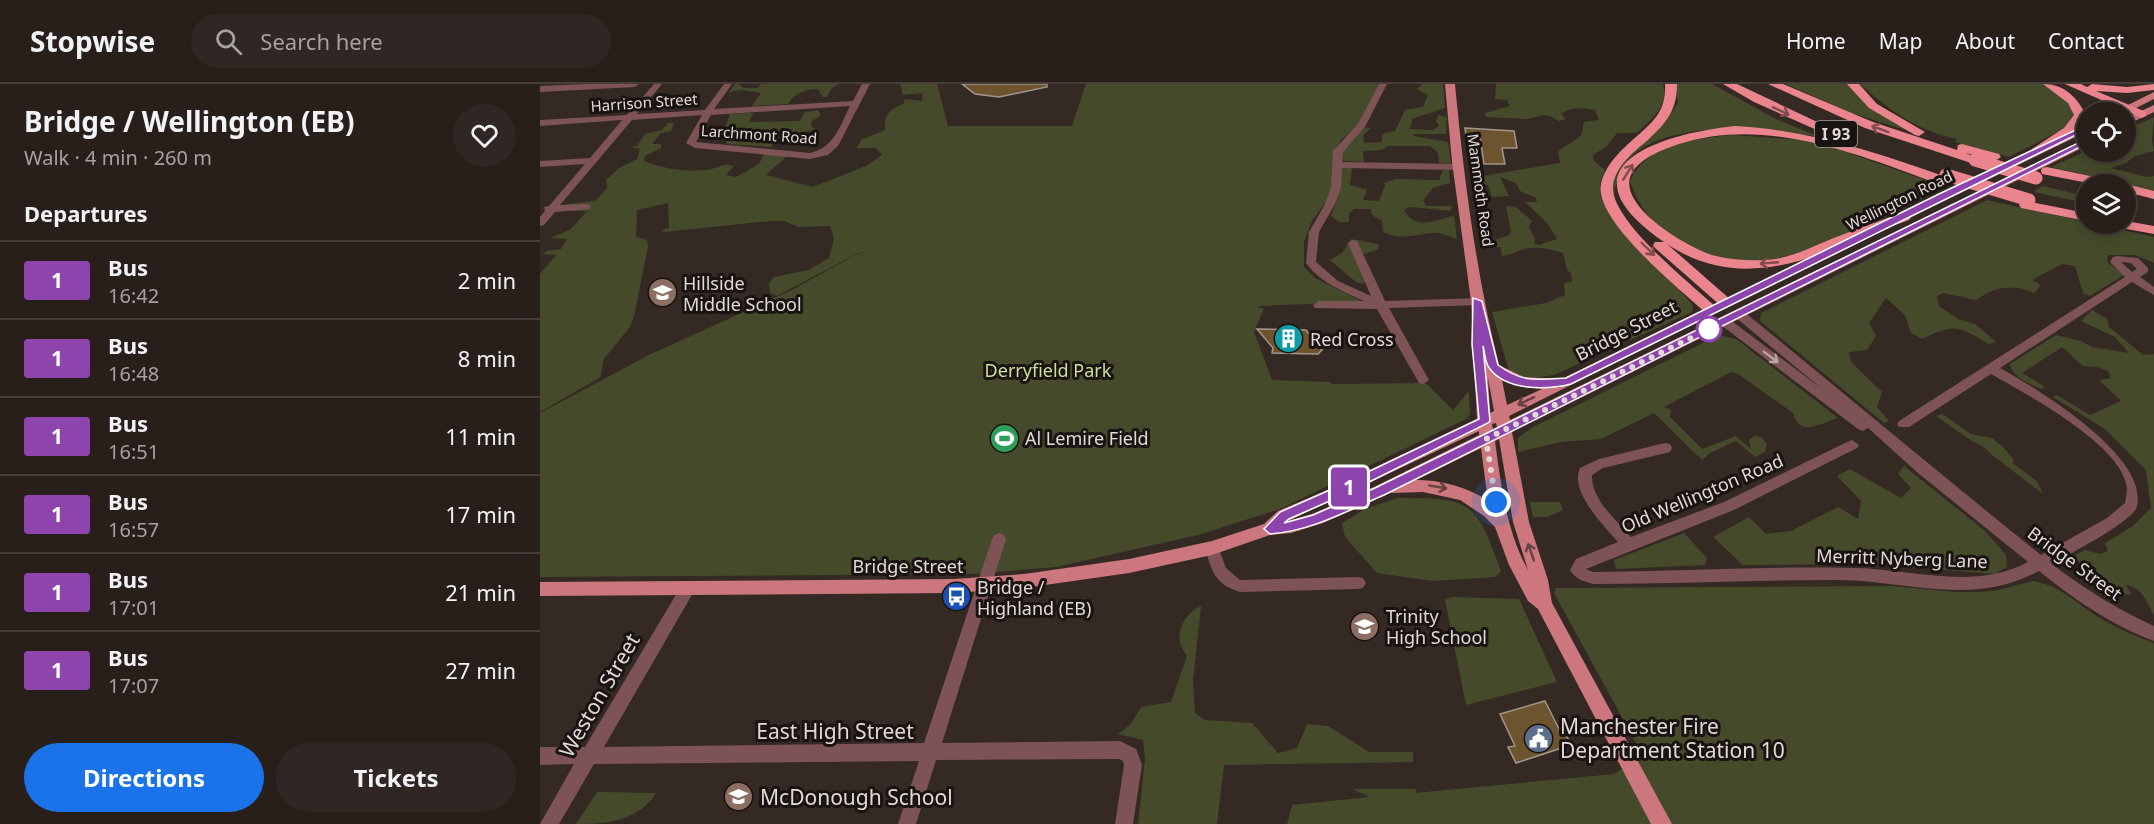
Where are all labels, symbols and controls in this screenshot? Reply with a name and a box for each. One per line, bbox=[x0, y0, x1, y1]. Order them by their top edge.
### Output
search box bbox=[191, 14, 611, 68]
text: Stopwise bbox=[30, 22, 155, 60]
icon: search bbox=[212, 25, 245, 58]
text: Search here bbox=[260, 26, 383, 56]
text: Home bbox=[1786, 27, 1846, 55]
text: Map bbox=[1879, 27, 1922, 55]
text: About bbox=[1955, 27, 2015, 55]
text: Contact bbox=[2048, 27, 2124, 55]
street label: Harrison Street bbox=[590, 88, 699, 116]
text: Bridge / Wellington (EB) bbox=[24, 102, 354, 140]
map controls bbox=[2076, 102, 2136, 234]
button: locate bbox=[2076, 102, 2136, 162]
button: heart bbox=[453, 104, 516, 167]
one-way arrow bbox=[1771, 105, 1789, 117]
street label: Larchmont Road bbox=[700, 120, 818, 148]
road number: I 93 bbox=[1815, 121, 1857, 147]
one-way arrow bbox=[1871, 123, 1890, 134]
street label: Mammoth Road bbox=[1463, 132, 1499, 248]
text: Walk · 4 min · 260 m bbox=[24, 144, 212, 171]
one-way arrow bbox=[1622, 164, 1634, 181]
street label: Wellington Road bbox=[1843, 166, 1955, 234]
button: layers bbox=[2076, 174, 2136, 234]
text: Departures bbox=[24, 198, 148, 228]
one-way arrow bbox=[1640, 242, 1655, 257]
text: Bus bbox=[108, 252, 148, 282]
one-way arrow bbox=[1760, 258, 1780, 269]
text: 2 min bbox=[458, 265, 516, 295]
text: 1 bbox=[51, 266, 63, 294]
place label: Hillside Middle School bbox=[683, 271, 802, 316]
school or university icon: Hillside Middle School bbox=[646, 277, 678, 309]
text: 16:42 bbox=[108, 282, 159, 309]
street label: Bridge Street bbox=[1571, 294, 1681, 366]
unlabelled marker bbox=[1696, 316, 1722, 342]
building icon: Red Cross bbox=[1273, 323, 1305, 355]
place label: Red Cross bbox=[1310, 327, 1394, 351]
text: Bus bbox=[108, 330, 148, 360]
text: 8 min bbox=[458, 343, 516, 373]
text: 1 bbox=[51, 344, 63, 372]
one-way arrow bbox=[1763, 351, 1779, 363]
park label: Derryfield Park bbox=[985, 358, 1112, 382]
text: 16:48 bbox=[108, 360, 159, 387]
one-way arrow bbox=[1517, 396, 1535, 408]
text: Bus bbox=[108, 408, 148, 438]
text: 11 min bbox=[445, 421, 516, 451]
text: 1 bbox=[51, 422, 63, 450]
sports icon: Al Lemire Field bbox=[988, 422, 1020, 454]
place label: Al Lemire Field bbox=[1025, 426, 1149, 450]
text: 16:51 bbox=[108, 438, 159, 465]
street label: Old Wellington Road bbox=[1617, 448, 1787, 538]
line badge: 1 bbox=[1330, 468, 1368, 506]
text: 1 bbox=[1343, 473, 1355, 501]
one-way arrow bbox=[1427, 482, 1447, 493]
text: Bus bbox=[108, 486, 148, 516]
your location bbox=[1481, 487, 1511, 517]
text: 17 min bbox=[445, 499, 516, 529]
text: 1 bbox=[51, 500, 63, 528]
text: 16:57 bbox=[108, 516, 159, 543]
street label: Bridge Street bbox=[2023, 521, 2127, 606]
one-way arrow bbox=[1524, 543, 1535, 562]
street label: Merritt Nyberg Lane bbox=[1816, 543, 1988, 573]
street label: Bridge Street bbox=[852, 554, 964, 578]
text: Bus bbox=[108, 564, 148, 594]
place label: Bridge / Highland (EB) bbox=[977, 575, 1091, 620]
text: 21 min bbox=[445, 577, 516, 607]
text: 1 bbox=[51, 578, 63, 606]
bus stop icon: Bridge / Highland (EB) bbox=[940, 581, 972, 613]
text: 17:01 bbox=[108, 594, 159, 621]
place label: Trinity High School bbox=[1386, 604, 1487, 649]
school or university icon: Trinity High School bbox=[1349, 610, 1381, 642]
street label: Weston Street bbox=[552, 628, 646, 762]
text: Bus bbox=[108, 642, 148, 672]
text: 27 min bbox=[445, 655, 516, 685]
text: 1 bbox=[51, 656, 63, 684]
text: 17:07 bbox=[108, 672, 159, 699]
place label: Manchester Fire Department Station 10 bbox=[1560, 712, 1785, 764]
street label: East High Street bbox=[756, 717, 914, 745]
public building icon: Manchester Fire Department Station 10 bbox=[1523, 722, 1555, 754]
button: Directions bbox=[24, 743, 264, 812]
button: Tickets bbox=[276, 743, 516, 812]
school or university icon: McDonough School bbox=[723, 781, 755, 813]
place label: McDonough School bbox=[760, 783, 953, 811]

